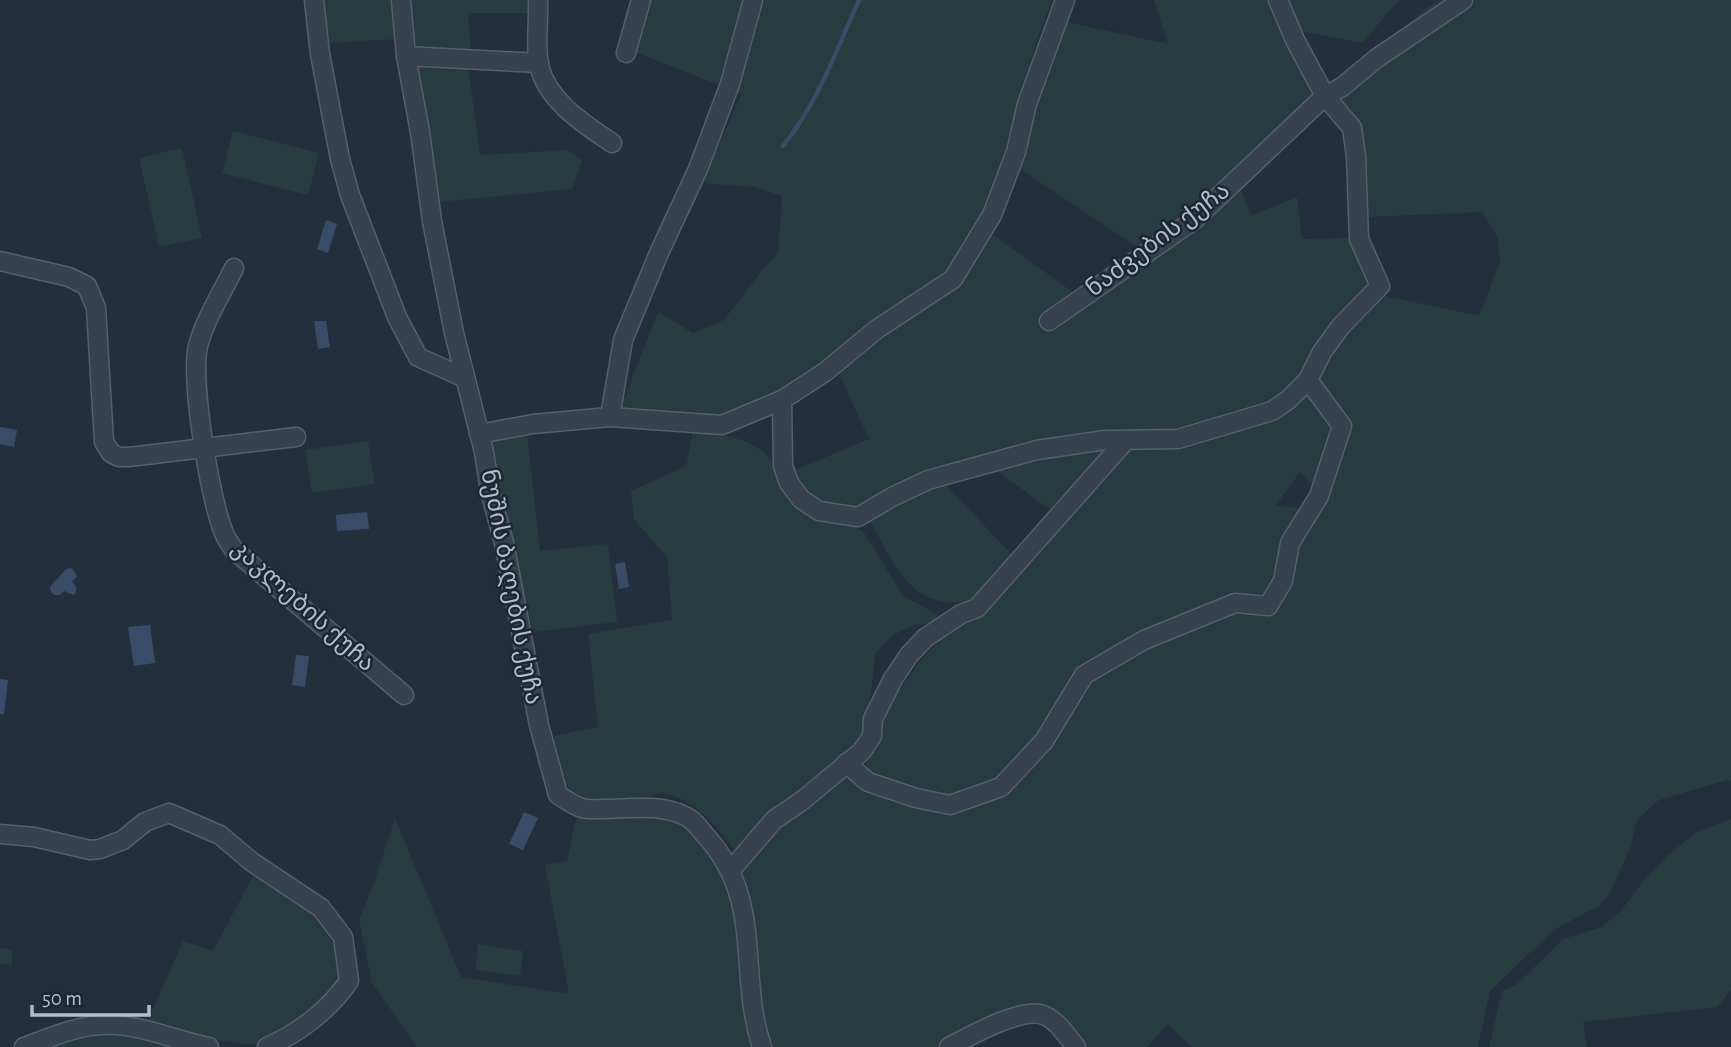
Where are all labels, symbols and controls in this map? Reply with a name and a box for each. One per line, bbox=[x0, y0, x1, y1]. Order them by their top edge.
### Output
street label: ნაძვების ქუჩა bbox=[1082, 178, 1235, 302]
street label: ნუშის ბაღების ქუჩა bbox=[474, 467, 546, 707]
street label: კაკლების ქუჩა bbox=[226, 536, 379, 677]
scale bar bbox=[32, 974, 149, 1018]
text: 50 m bbox=[42, 988, 82, 1009]

